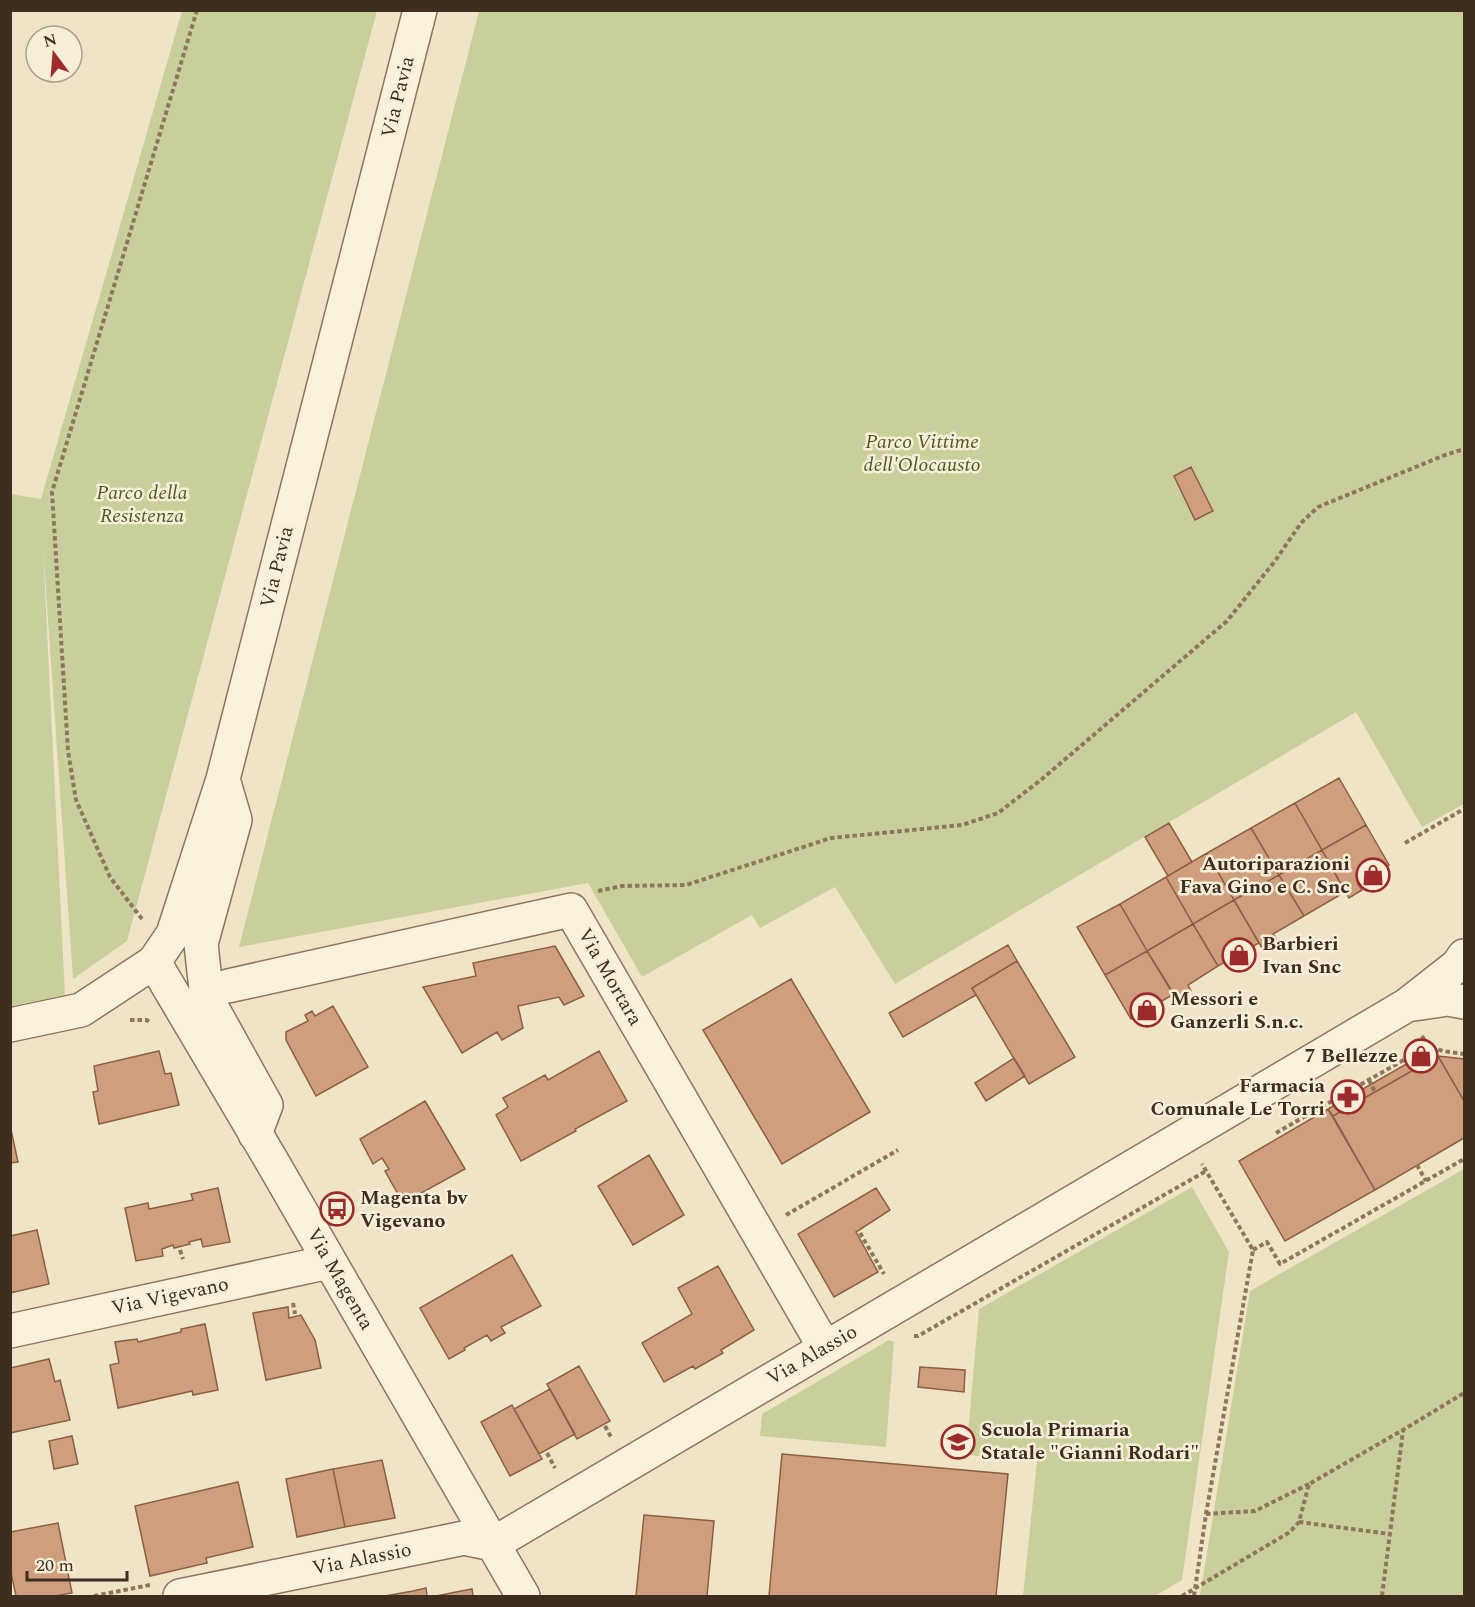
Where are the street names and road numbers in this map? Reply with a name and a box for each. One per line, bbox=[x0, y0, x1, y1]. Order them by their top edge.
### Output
street label: Via Pavia bbox=[373, 53, 423, 141]
street label: Via Pavia bbox=[252, 523, 302, 611]
street label: Via Mortara bbox=[570, 922, 650, 1032]
street label: Via Magenta bbox=[299, 1222, 381, 1336]
street label: Via Vigevano bbox=[109, 1269, 231, 1323]
street label: Via Alassio bbox=[761, 1317, 863, 1393]
street label: Via Alassio bbox=[310, 1535, 414, 1583]

